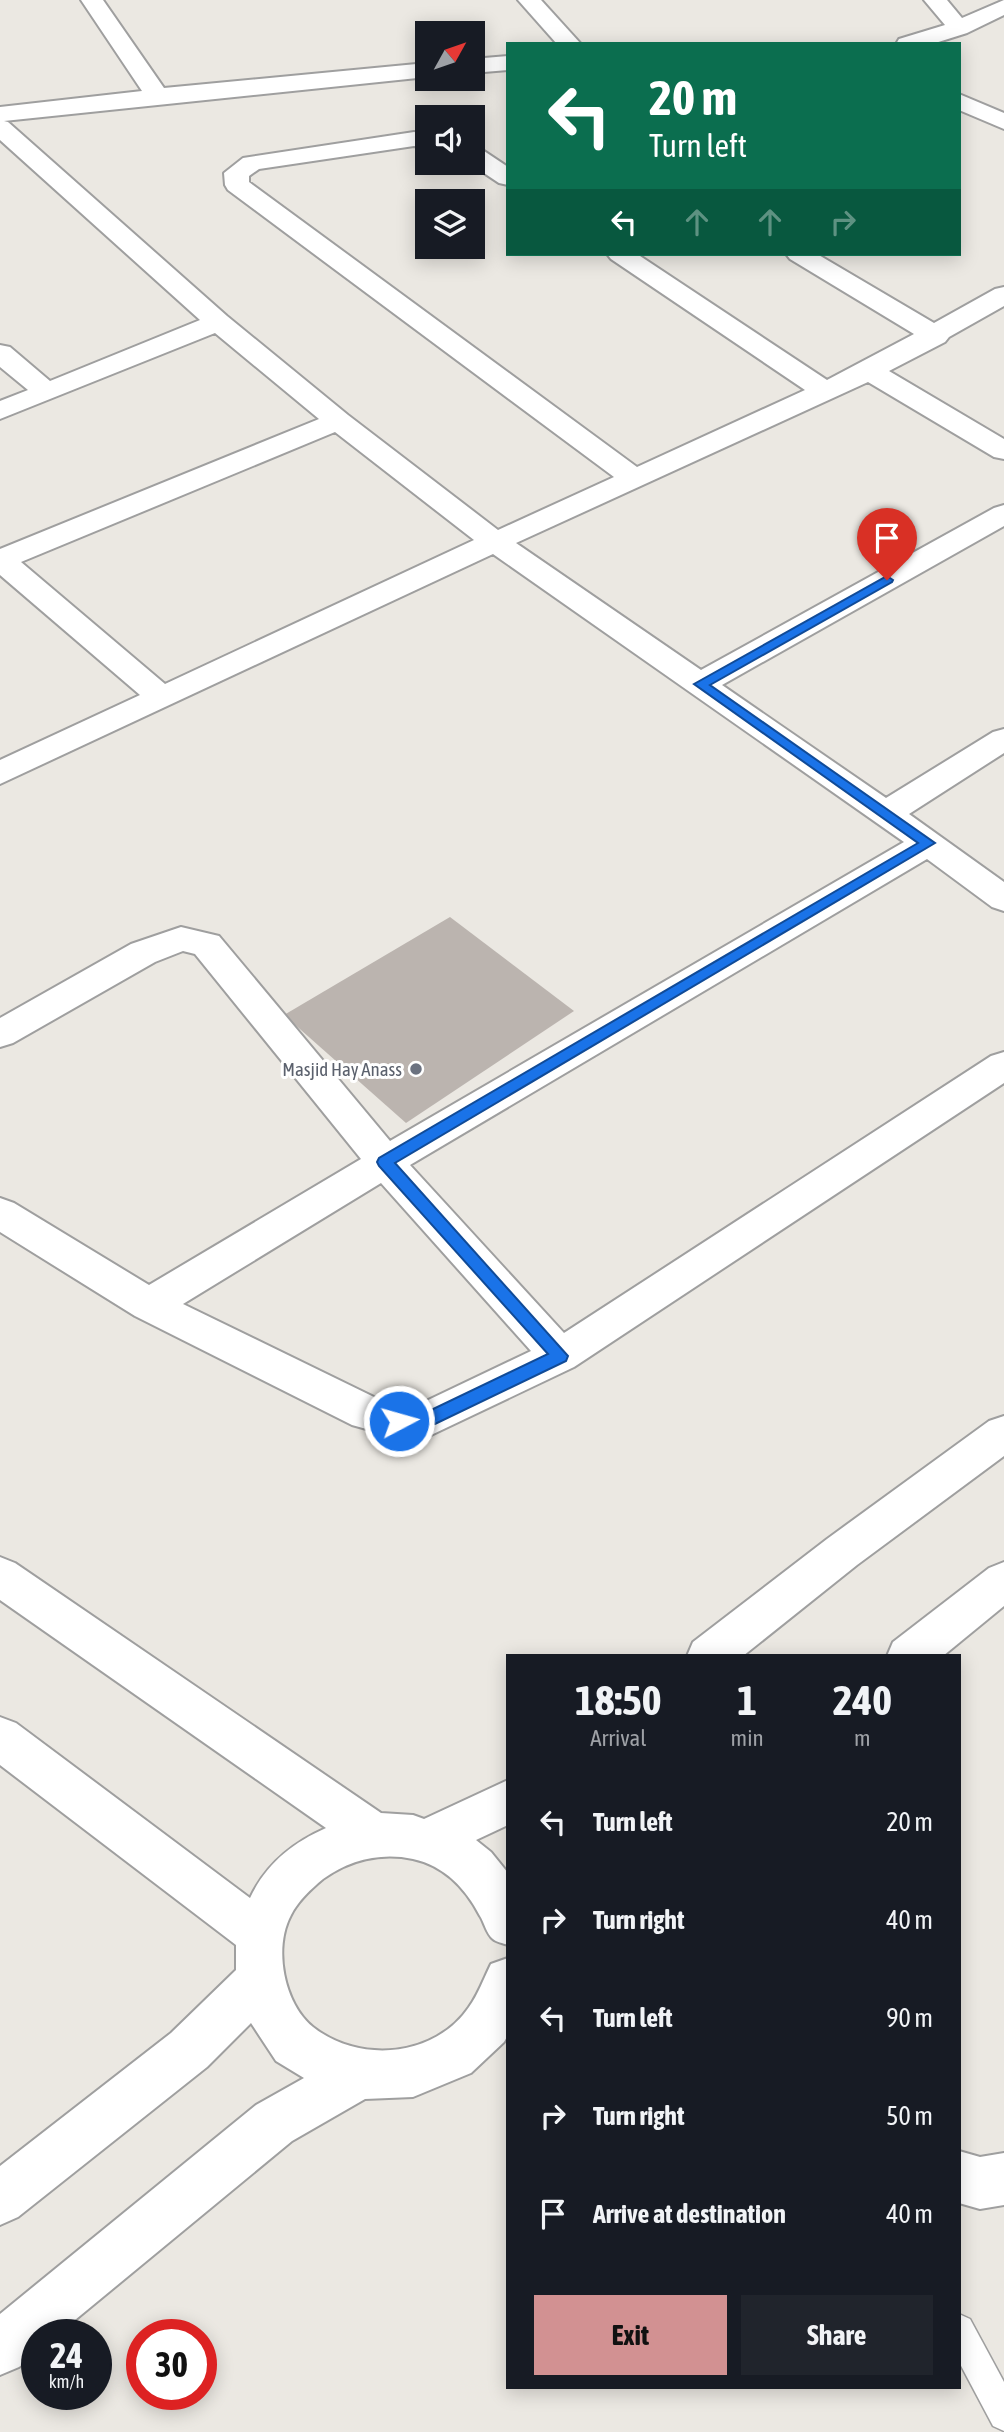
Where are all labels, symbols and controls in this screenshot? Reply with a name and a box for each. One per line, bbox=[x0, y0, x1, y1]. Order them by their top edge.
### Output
north arrow bbox=[415, 21, 485, 91]
map controls bbox=[415, 21, 485, 259]
text: 20 m bbox=[649, 69, 737, 125]
icon: left bbox=[534, 70, 625, 161]
button: sound bbox=[415, 105, 485, 175]
text: Turn left bbox=[649, 127, 747, 164]
button: layers bbox=[415, 189, 485, 259]
icon: left bbox=[605, 203, 643, 241]
icon: ahead bbox=[678, 203, 716, 241]
icon: ahead bbox=[751, 203, 789, 241]
icon: right bbox=[824, 203, 862, 241]
pin bbox=[857, 508, 917, 580]
icon: arrive bbox=[868, 519, 906, 557]
place label: Masjid Hay Anass bbox=[282, 1058, 402, 1080]
marker: Masjid Hay Anass bbox=[408, 1061, 424, 1077]
position arrow bbox=[362, 1384, 436, 1458]
text: 18:50 bbox=[575, 1676, 662, 1724]
text: 1 bbox=[737, 1676, 757, 1724]
text: 240 bbox=[833, 1676, 892, 1724]
text: Arrival bbox=[590, 1725, 646, 1751]
text: min bbox=[731, 1725, 764, 1751]
text: m bbox=[854, 1725, 871, 1751]
icon: left bbox=[534, 1803, 572, 1841]
text: Turn left bbox=[593, 1807, 673, 1837]
text: 20 m bbox=[886, 1807, 933, 1837]
icon: right bbox=[534, 1901, 572, 1939]
text: Turn right bbox=[593, 1905, 684, 1935]
text: 40 m bbox=[886, 1905, 933, 1935]
icon: left bbox=[534, 1999, 572, 2037]
text: Turn left bbox=[593, 2003, 673, 2033]
text: 90 m bbox=[886, 2003, 933, 2033]
icon: right bbox=[534, 2097, 572, 2135]
text: Turn right bbox=[593, 2101, 684, 2131]
text: 50 m bbox=[886, 2101, 933, 2131]
icon: arrive bbox=[534, 2195, 572, 2233]
text: Arrive at destination bbox=[593, 2199, 786, 2229]
text: 40 m bbox=[886, 2199, 933, 2229]
button: Exit bbox=[534, 2295, 727, 2375]
button: Share bbox=[741, 2295, 933, 2375]
speed limit sign: 30 bbox=[126, 2319, 217, 2410]
text: 24 bbox=[50, 2335, 83, 2375]
text: km/h bbox=[49, 2371, 84, 2392]

